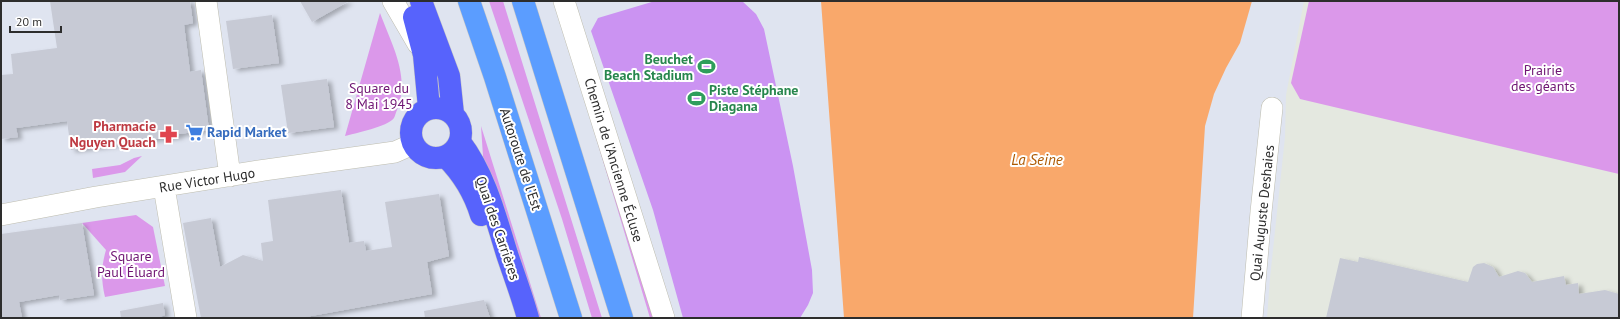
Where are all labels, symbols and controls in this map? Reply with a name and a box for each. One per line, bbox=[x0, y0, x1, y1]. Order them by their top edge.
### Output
scale bar bbox=[10, 8, 61, 34]
text: 20 m bbox=[16, 14, 42, 29]
place label: Beuchet Beach Stadium bbox=[604, 50, 693, 84]
sports icon: Beuchet Beach Stadium bbox=[696, 57, 716, 77]
park label: Prairie des géants bbox=[1511, 61, 1575, 95]
street label: Chemin de l'Ancienne Écluse bbox=[580, 76, 648, 244]
park label: Square du 8 Mai 1945 bbox=[345, 79, 413, 113]
place label: Piste Stéphane Diagana bbox=[709, 81, 798, 115]
sports icon: Piste Stéphane Diagana bbox=[686, 88, 706, 108]
street label: Autoroute de l’Est bbox=[496, 106, 546, 213]
place label: Pharmacie Nguyen Quach bbox=[70, 117, 156, 151]
supermarket icon: Rapid Market bbox=[184, 122, 204, 142]
place label: Rapid Market bbox=[207, 123, 287, 141]
pharmacy icon: Pharmacie Nguyen Quach bbox=[159, 124, 179, 144]
street label: Quai Auguste Deshaies bbox=[1246, 144, 1278, 282]
water label: La Seine bbox=[1011, 150, 1063, 169]
street label: Rue Victor Hugo bbox=[158, 164, 256, 196]
street label: Quai des Carrières bbox=[472, 174, 524, 282]
park label: Square Paul Éluard bbox=[97, 247, 165, 281]

